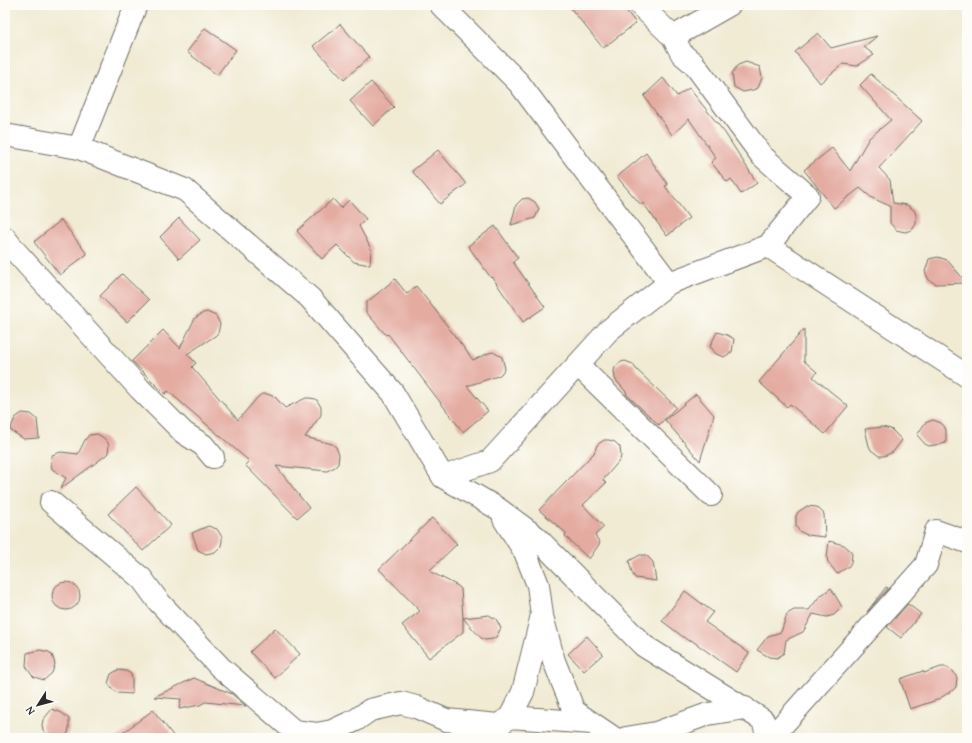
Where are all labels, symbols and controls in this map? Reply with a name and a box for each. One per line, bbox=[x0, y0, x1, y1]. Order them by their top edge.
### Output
north arrow bbox=[18, 685, 58, 725]
text: N bbox=[21, 703, 39, 719]

